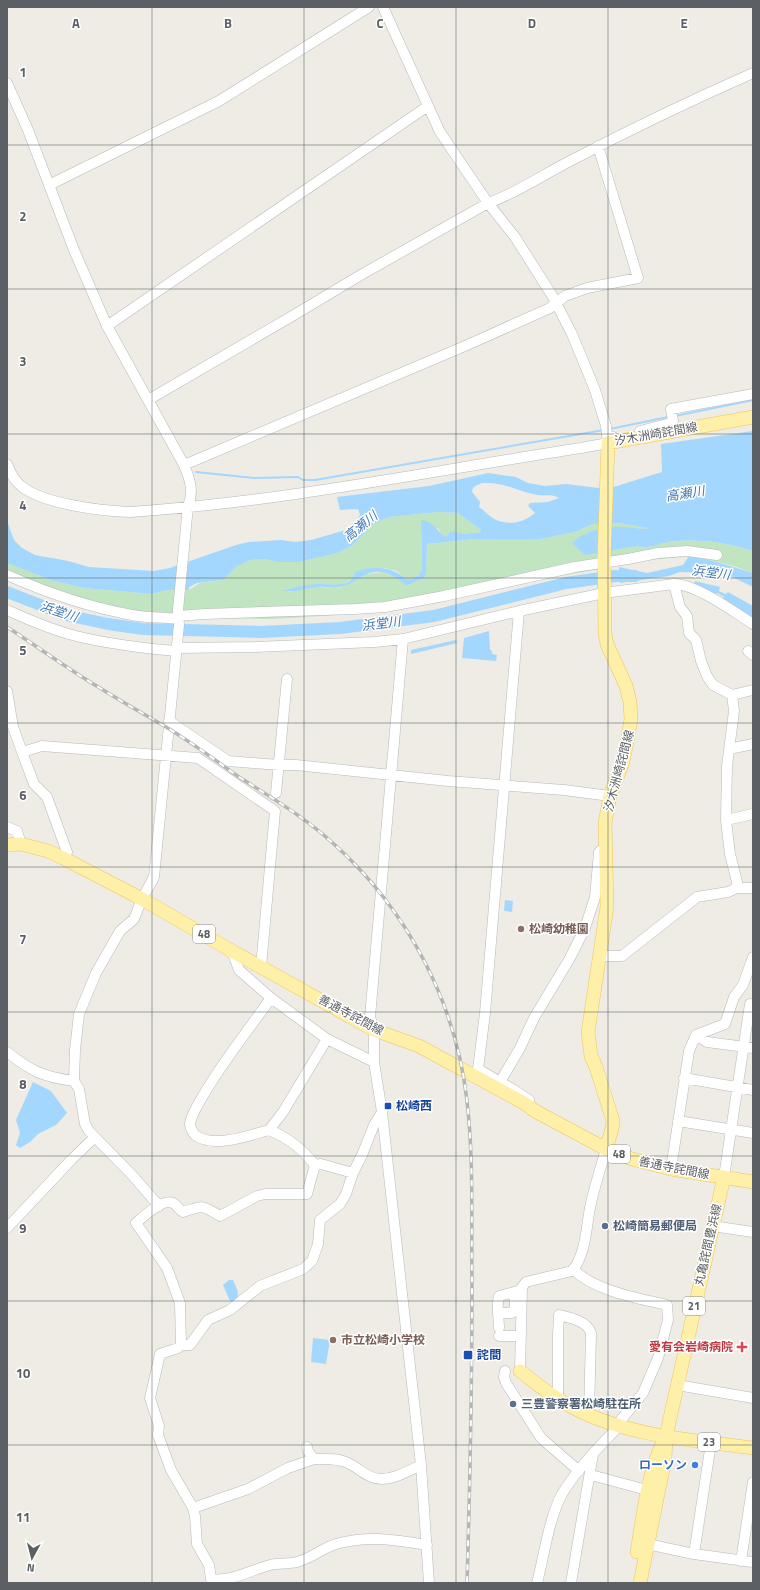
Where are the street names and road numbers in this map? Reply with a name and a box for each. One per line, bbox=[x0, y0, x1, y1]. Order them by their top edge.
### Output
street label: 汐木洲崎詫間線 bbox=[613, 417, 699, 450]
street label: 汐木洲崎詫間線 bbox=[598, 728, 639, 814]
road number: 48 bbox=[193, 925, 215, 943]
street label: 善通寺詫間線 bbox=[315, 989, 387, 1040]
road number: 48 bbox=[608, 1145, 630, 1163]
street label: 善通寺詫間線 bbox=[637, 1151, 711, 1184]
street label: 丸亀詫間豊浜線 bbox=[689, 1202, 726, 1288]
road number: 21 bbox=[683, 1297, 705, 1315]
road number: 23 bbox=[698, 1433, 720, 1451]

